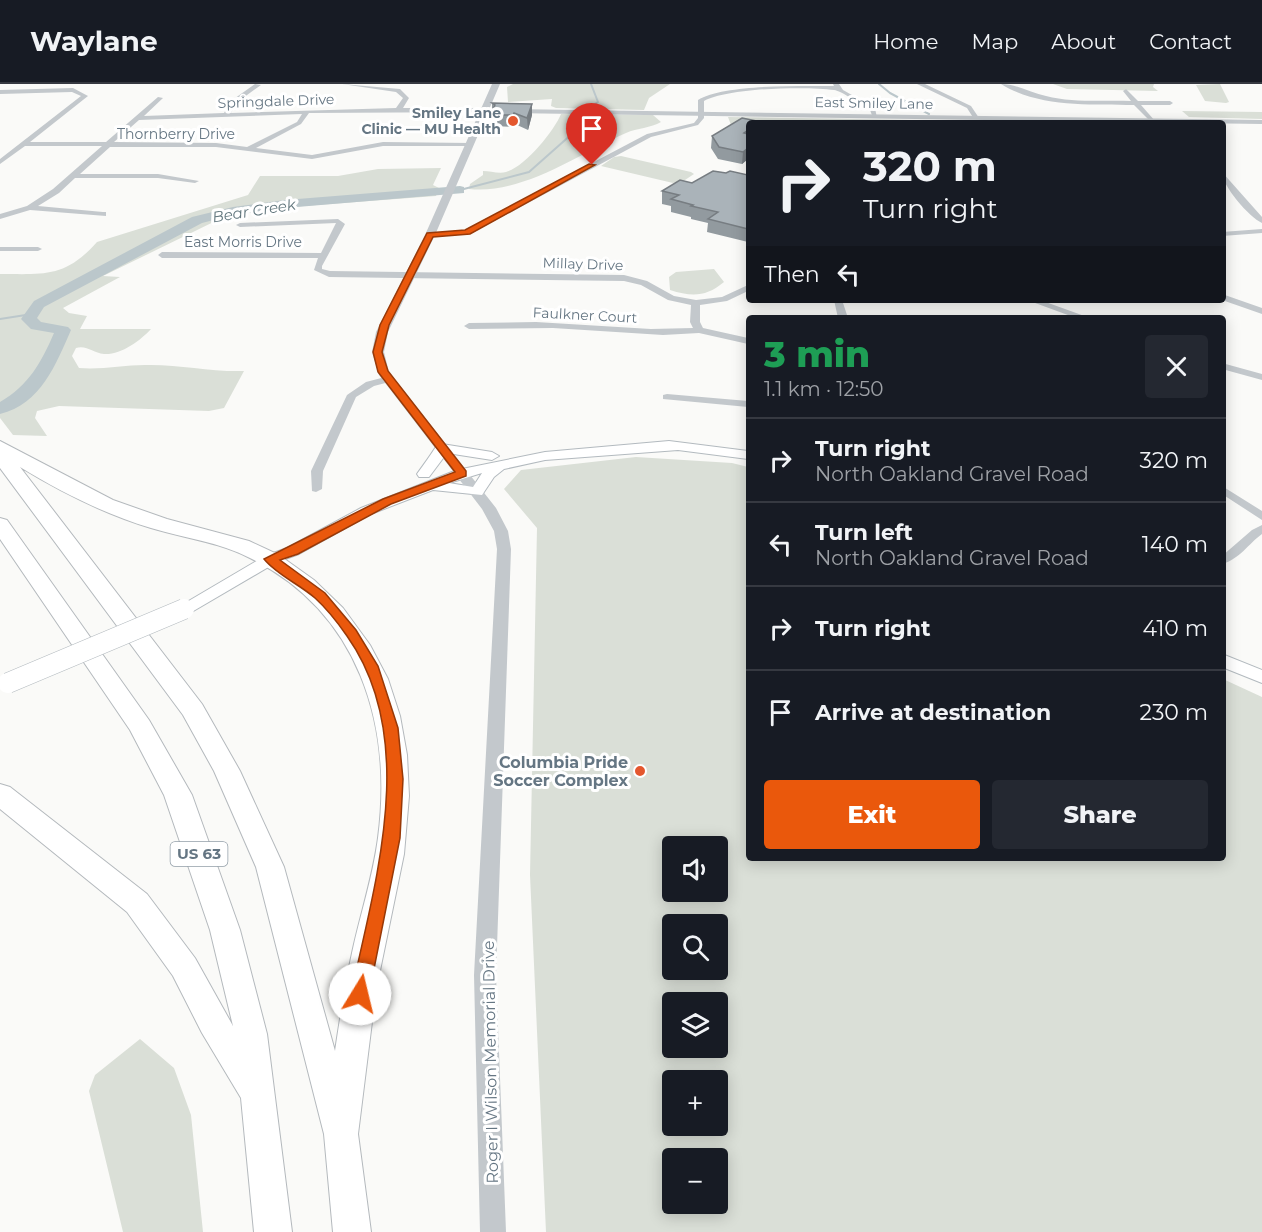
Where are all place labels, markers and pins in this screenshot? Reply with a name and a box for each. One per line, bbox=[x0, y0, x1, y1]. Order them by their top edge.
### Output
pin bbox=[566, 103, 617, 165]
place label: Smiley Lane Clinic — MU Health bbox=[361, 104, 501, 138]
marker: Smiley Lane Clinic — MU Health bbox=[506, 114, 520, 128]
place label: Columbia Pride Soccer Complex bbox=[493, 753, 628, 790]
marker: Columbia Pride Soccer Complex bbox=[633, 764, 647, 778]

